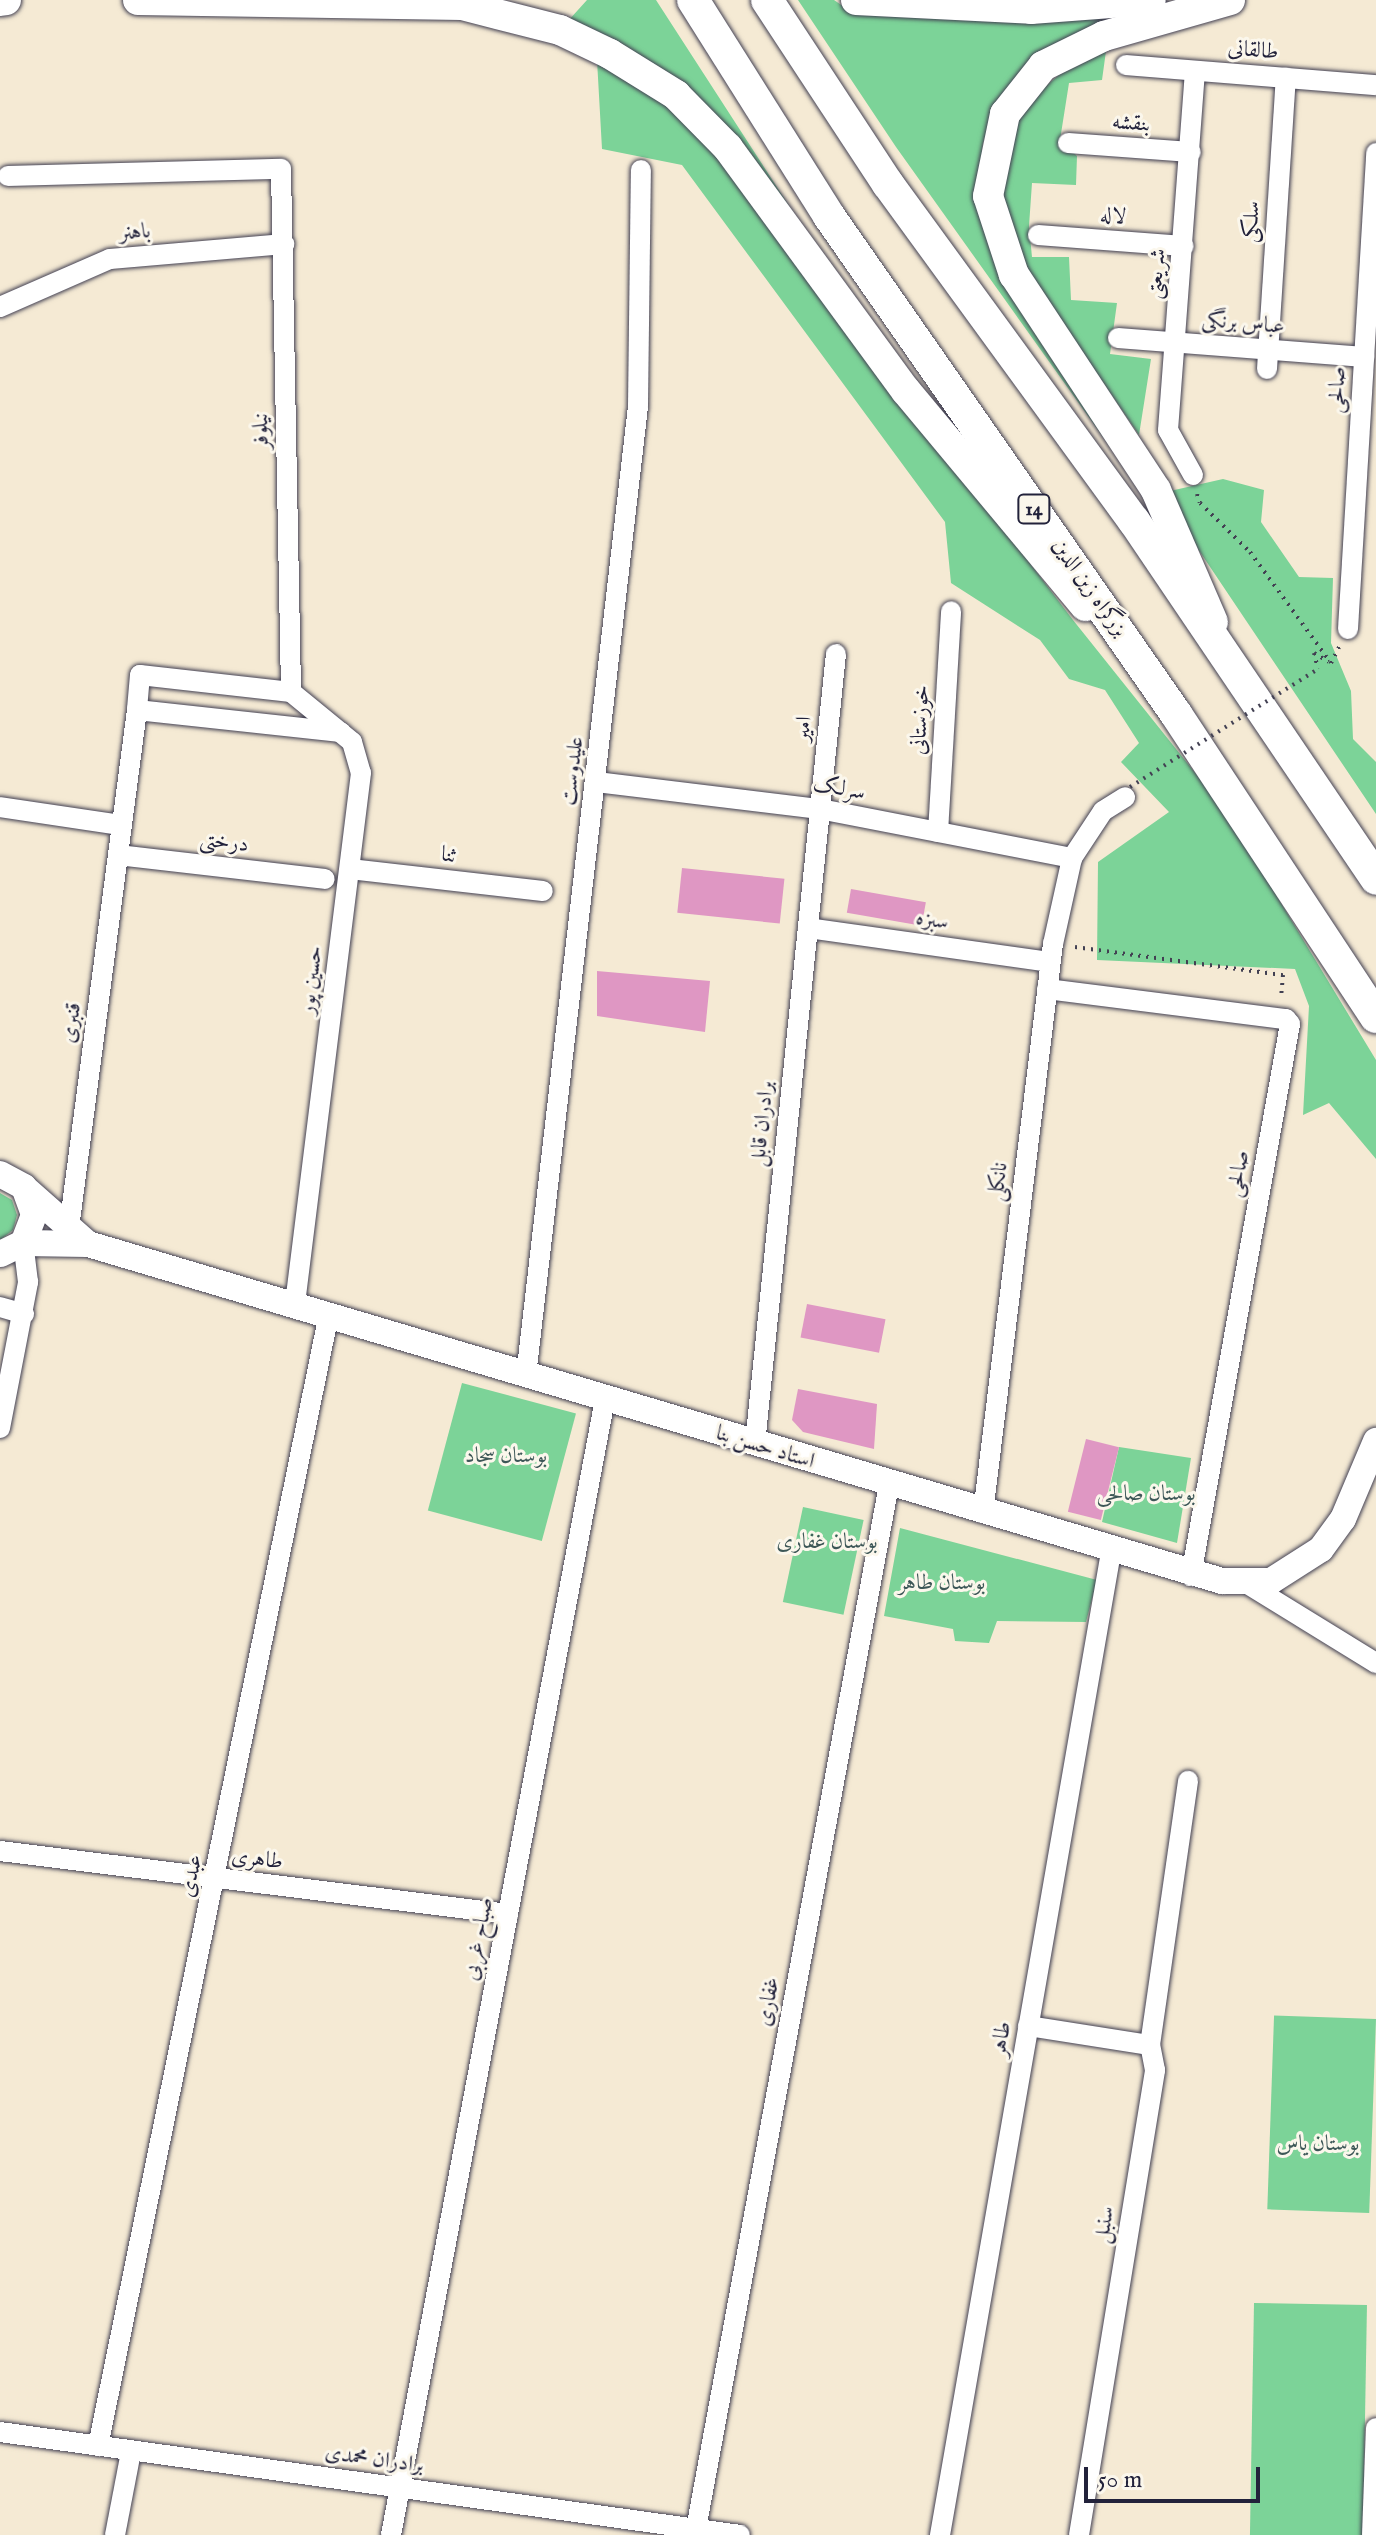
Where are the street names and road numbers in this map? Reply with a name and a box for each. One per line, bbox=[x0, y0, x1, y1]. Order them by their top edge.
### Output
street label: طالقانی bbox=[1227, 36, 1279, 66]
street label: بنقشه bbox=[1111, 109, 1151, 139]
street label: سلکی bbox=[1237, 200, 1267, 244]
street label: لاله bbox=[1099, 203, 1127, 231]
street label: باهنر bbox=[118, 218, 152, 248]
street label: شریعتی bbox=[1142, 248, 1172, 300]
street label: عباس برنگی bbox=[1200, 307, 1286, 341]
street label: صالحی bbox=[1324, 366, 1352, 414]
street label: نیلوفر bbox=[248, 413, 276, 449]
road number: 14 bbox=[1016, 493, 1052, 525]
street label: بزرگراه زین الدین bbox=[1045, 534, 1133, 642]
street label: خوزستانی bbox=[906, 684, 936, 756]
street label: امیر bbox=[790, 715, 818, 743]
street label: علیدوست bbox=[556, 735, 590, 807]
street label: سرلک bbox=[811, 771, 867, 807]
street label: درختی bbox=[198, 827, 250, 859]
street label: ثنا bbox=[440, 842, 458, 870]
street label: سبزه bbox=[914, 906, 950, 936]
street label: حسین پور bbox=[295, 944, 329, 1016]
street label: قنبری bbox=[56, 1001, 88, 1045]
street label: برادران قابل bbox=[745, 1080, 781, 1168]
street label: صالحی bbox=[1222, 1148, 1256, 1200]
street label: نانکلی bbox=[983, 1161, 1015, 1203]
street label: استاد حسن بنا bbox=[712, 1420, 818, 1476]
street label: طاهری bbox=[230, 1844, 284, 1876]
street label: عبدی bbox=[175, 1852, 209, 1900]
street label: صباح غربی bbox=[458, 1895, 500, 1983]
street label: غفاری bbox=[752, 1975, 786, 2029]
street label: طاهر bbox=[986, 2019, 1018, 2059]
street label: سنبل bbox=[1089, 2204, 1121, 2246]
street label: برادران محمدی bbox=[323, 2440, 425, 2480]

